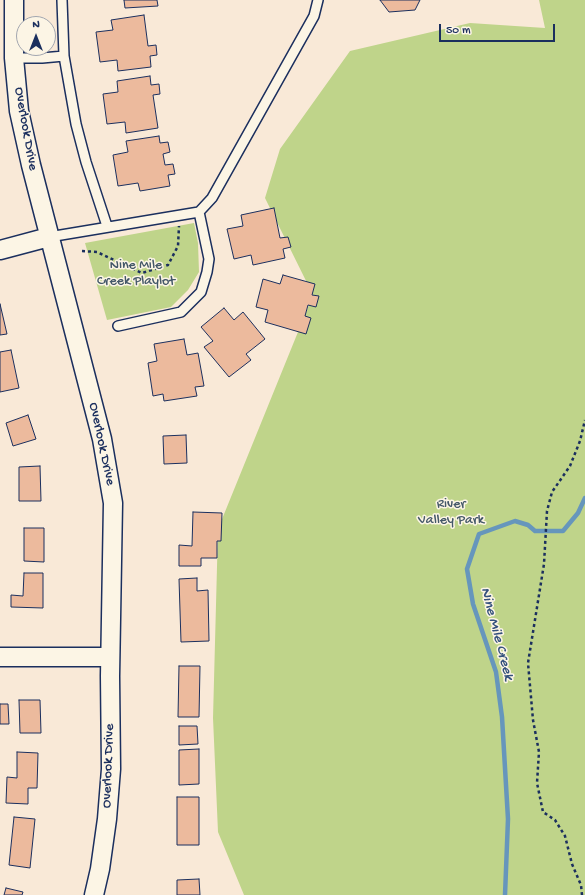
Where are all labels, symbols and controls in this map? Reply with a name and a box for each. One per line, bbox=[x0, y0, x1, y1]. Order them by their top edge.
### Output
north arrow bbox=[16, 16, 56, 56]
scale bar bbox=[441, 16, 557, 42]
text: N bbox=[32, 19, 40, 31]
text: 50 m bbox=[446, 24, 471, 38]
street label: Overlook Drive bbox=[9, 86, 41, 172]
park label: Nine Mile Creek Playlot bbox=[97, 258, 175, 290]
street label: Overlook Drive bbox=[84, 401, 118, 487]
park label: River Valley Park bbox=[418, 497, 484, 530]
water label: Nine Mile Creek bbox=[475, 586, 517, 682]
street label: Overlook Drive bbox=[99, 723, 119, 809]

